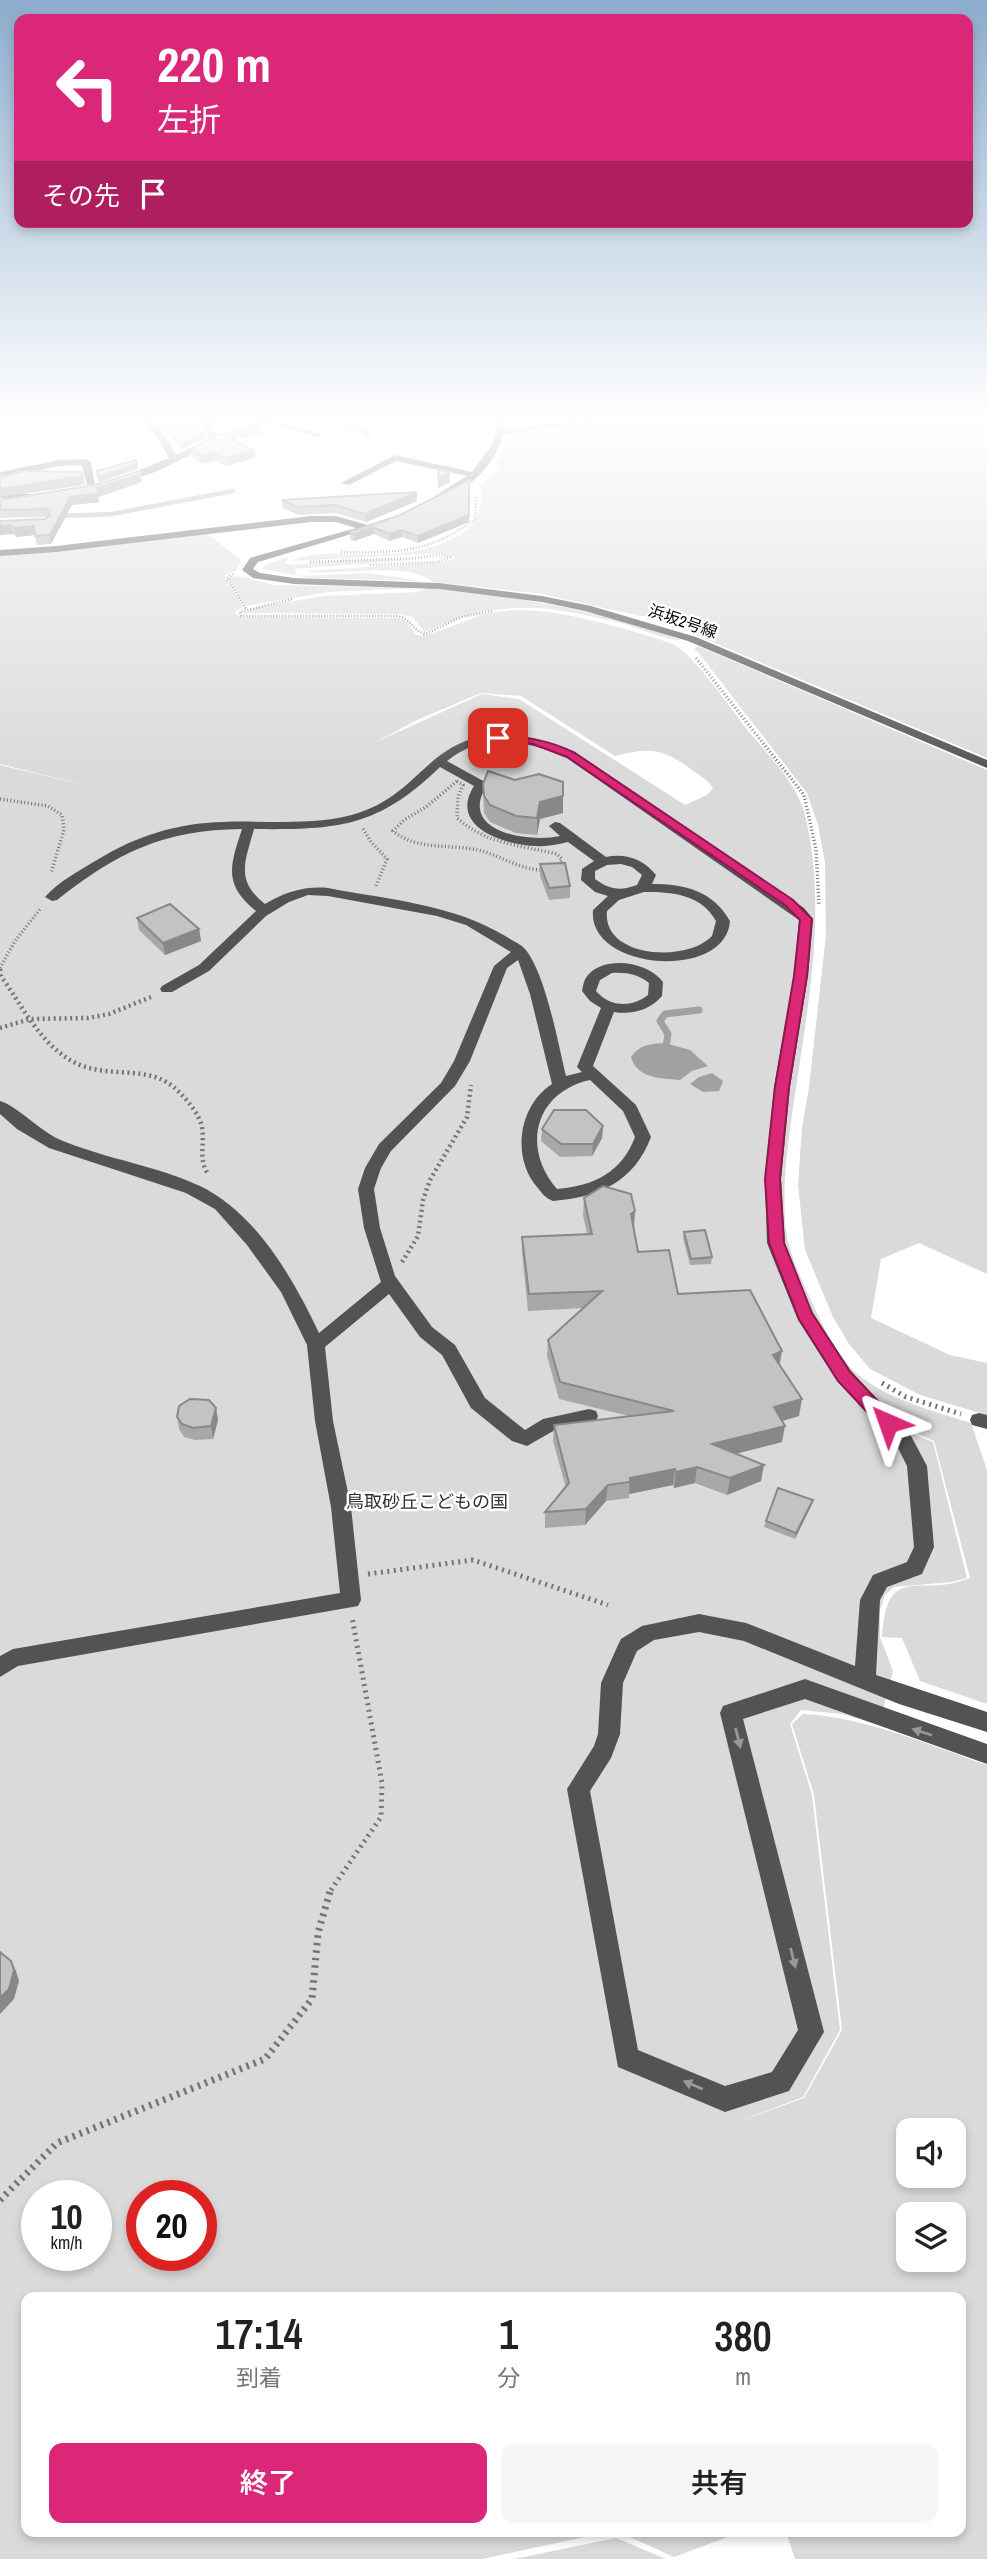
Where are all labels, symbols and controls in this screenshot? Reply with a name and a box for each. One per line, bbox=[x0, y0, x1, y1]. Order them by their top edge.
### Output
text: 220 m bbox=[157, 31, 271, 97]
icon: left bbox=[42, 42, 133, 133]
text: 左折 bbox=[157, 98, 221, 141]
icon: arrive bbox=[134, 175, 172, 213]
text: その先 bbox=[42, 178, 120, 213]
street label: 浜坂2号線 bbox=[646, 599, 720, 643]
pin bbox=[468, 708, 528, 768]
icon: arrive bbox=[479, 719, 517, 757]
position arrow bbox=[851, 1386, 925, 1460]
park label: 鳥取砂丘こどもの国 bbox=[346, 1489, 508, 1514]
one-way arrow bbox=[733, 1727, 744, 1749]
one-way arrow bbox=[912, 1727, 933, 1737]
one-way arrow bbox=[788, 1948, 799, 1970]
one-way arrow bbox=[682, 2080, 703, 2091]
map controls bbox=[896, 2118, 966, 2272]
button: sound bbox=[896, 2118, 966, 2188]
speed limit sign: 20 bbox=[126, 2180, 217, 2271]
text: 10 bbox=[51, 2193, 82, 2240]
button: layers bbox=[896, 2202, 966, 2272]
text: km/h bbox=[51, 2230, 83, 2255]
text: 17:14 bbox=[215, 2306, 303, 2362]
text: 1 bbox=[499, 2306, 518, 2362]
text: 380 bbox=[714, 2308, 772, 2364]
text: m bbox=[735, 2361, 751, 2392]
text: 到着 bbox=[236, 2362, 282, 2393]
text: 分 bbox=[497, 2362, 520, 2393]
button: 終了 bbox=[49, 2443, 487, 2523]
button: 共有 bbox=[501, 2443, 938, 2523]

